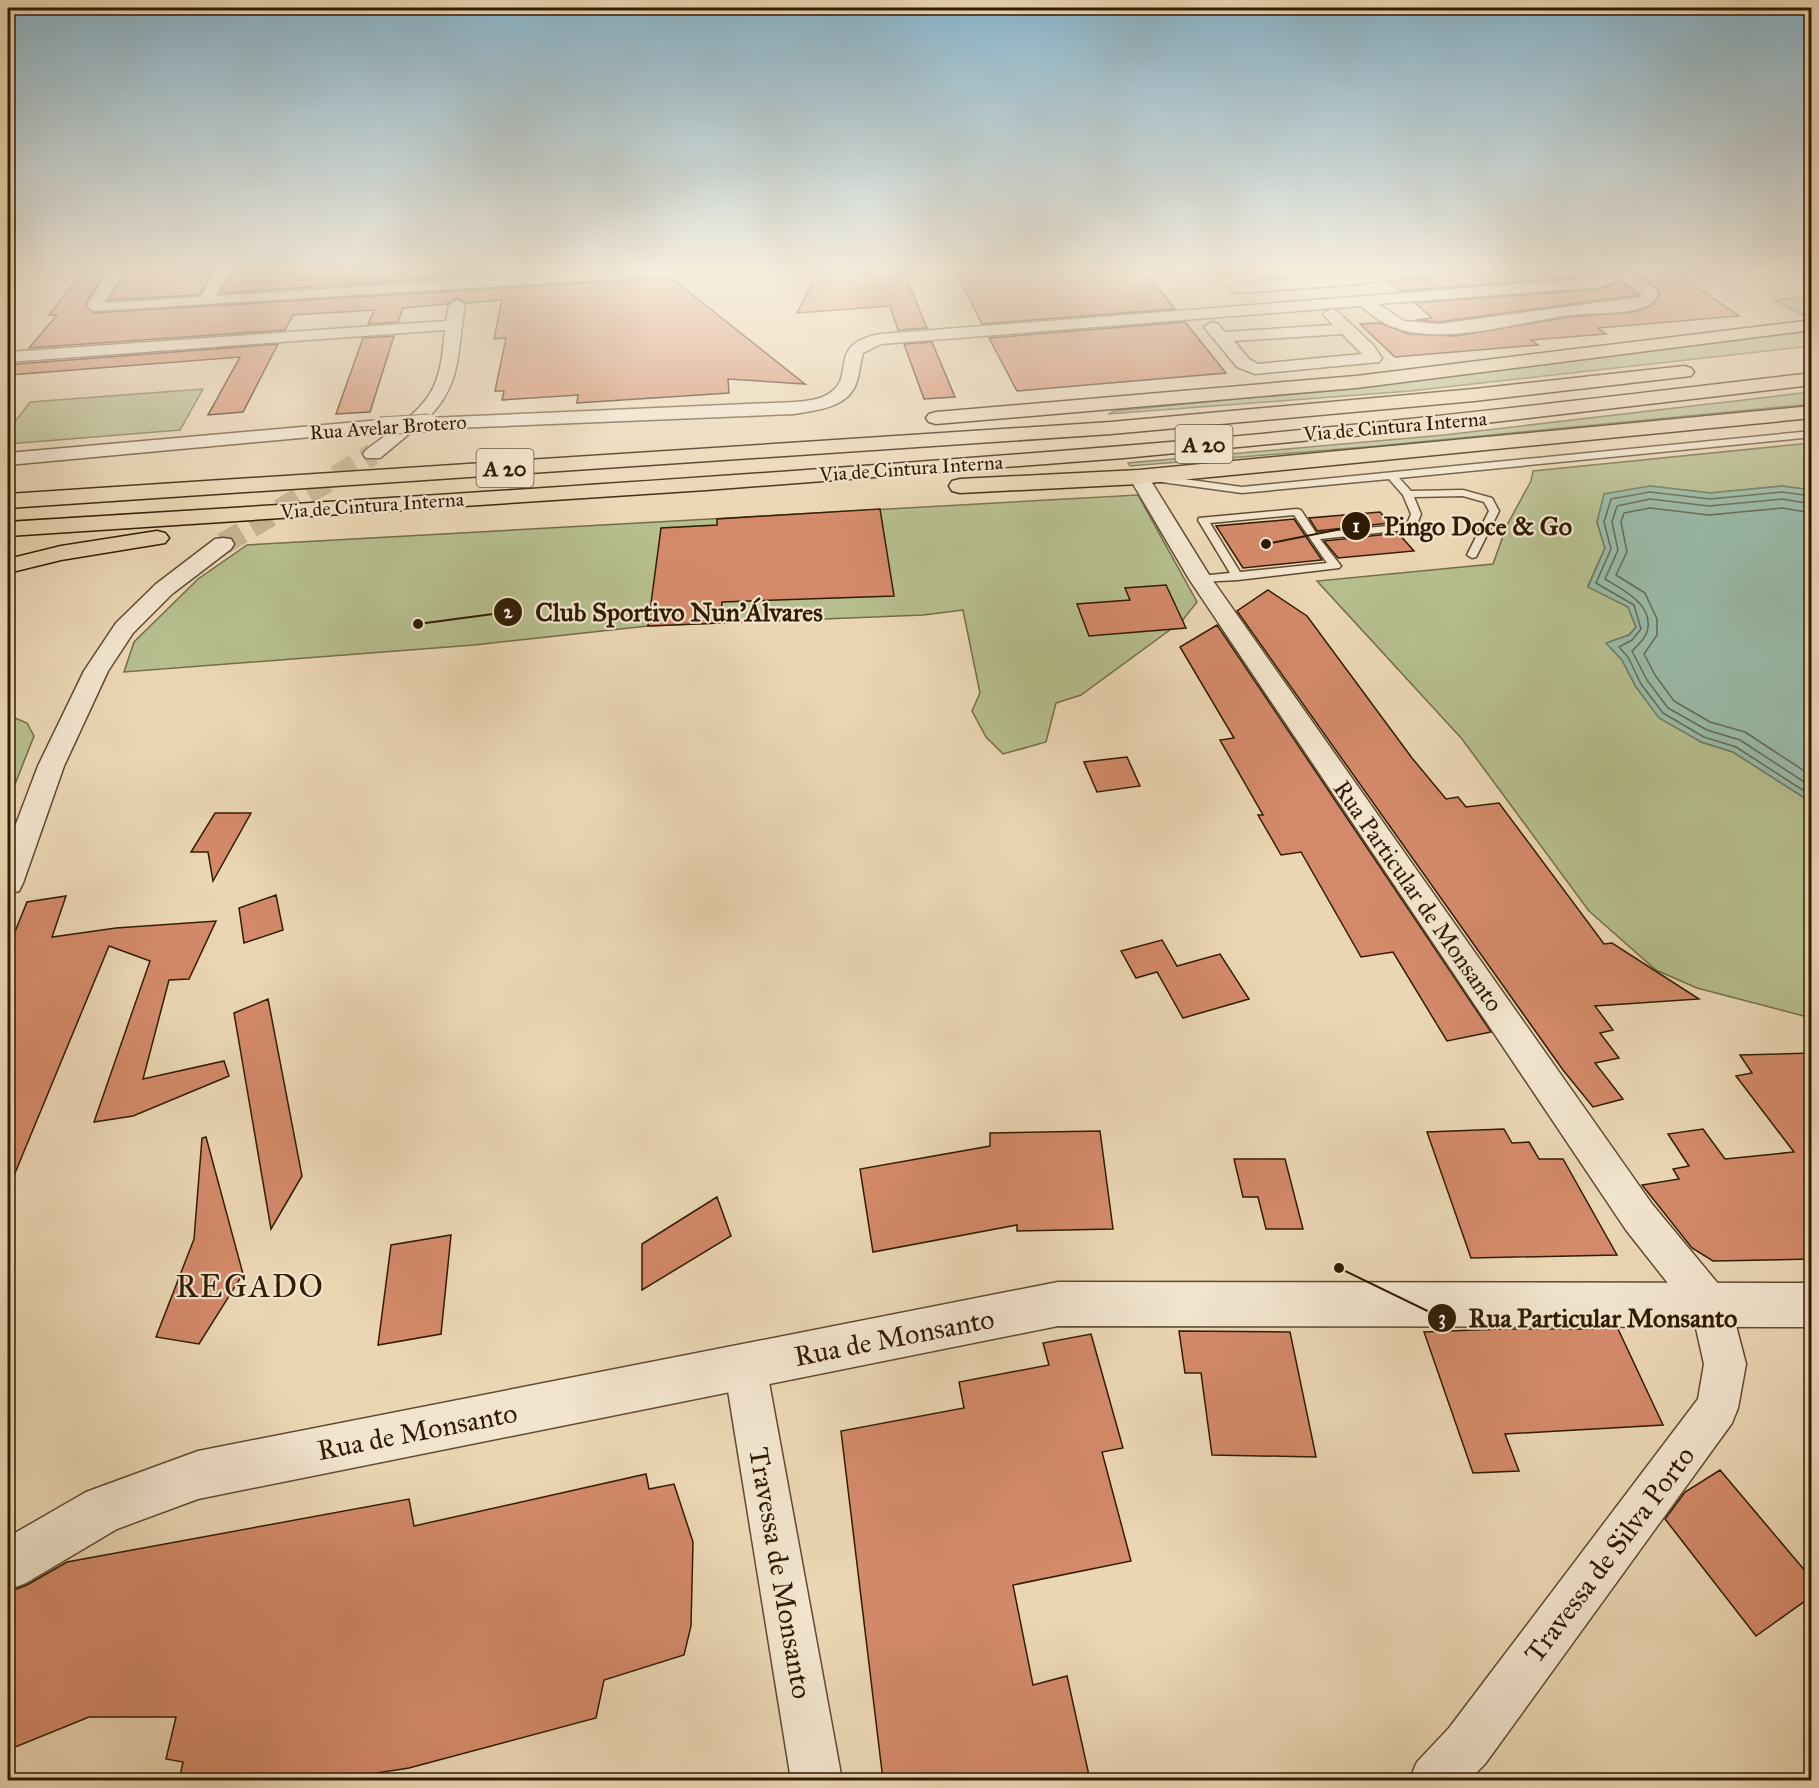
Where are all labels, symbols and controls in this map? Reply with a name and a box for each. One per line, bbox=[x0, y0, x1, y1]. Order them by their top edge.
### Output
street label: Via de Cintura Interna bbox=[1301, 406, 1488, 446]
street label: Rua Avelar Brotero bbox=[309, 410, 467, 444]
road number: A 20 bbox=[1176, 425, 1232, 463]
road number: A 20 bbox=[476, 449, 534, 487]
street label: Via de Cintura Interna bbox=[817, 450, 1004, 486]
street label: Via de Cintura Interna bbox=[278, 487, 465, 523]
callout: Pingo Doce & Go bbox=[1341, 504, 1584, 548]
text: Pingo Doce & Go bbox=[1384, 510, 1572, 543]
text: 1 bbox=[1352, 515, 1360, 537]
callout: Club Sportivo Nun'Álvares bbox=[493, 590, 835, 634]
text: Club Sportivo Nun'Álvares bbox=[535, 596, 823, 628]
text: 2 bbox=[504, 601, 514, 623]
street label: Rua Particular de Monsanto bbox=[1327, 775, 1509, 1017]
district label: REGADO bbox=[175, 1267, 325, 1306]
callout: Rua Particular Monsanto bbox=[1427, 1296, 1750, 1340]
street label: Rua de Monsanto bbox=[791, 1301, 997, 1374]
text: Rua Particular Monsanto bbox=[1469, 1302, 1737, 1334]
text: 3 bbox=[1438, 1307, 1446, 1330]
street label: Rua de Monsanto bbox=[314, 1395, 520, 1468]
street label: Travessa de Silva Porto bbox=[1517, 1439, 1702, 1669]
street label: Travessa de Monsanto bbox=[741, 1445, 820, 1702]

